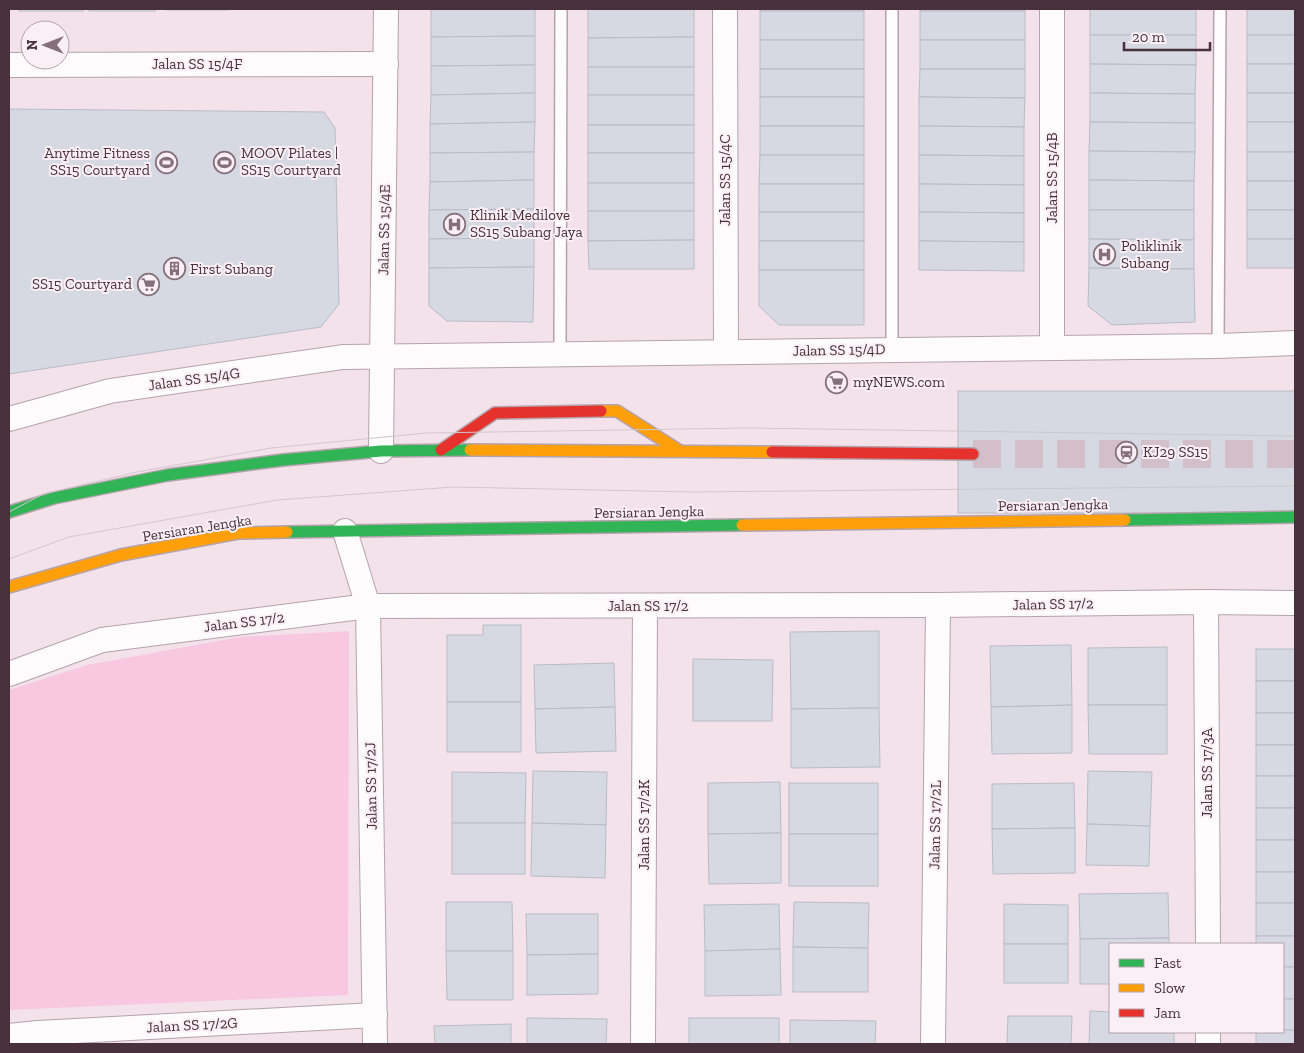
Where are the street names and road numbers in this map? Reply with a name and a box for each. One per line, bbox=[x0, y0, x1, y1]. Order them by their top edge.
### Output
street label: Jalan SS 15/4F bbox=[152, 55, 243, 73]
street label: Jalan SS 15/4B bbox=[1043, 132, 1061, 224]
street label: Jalan SS 15/4C bbox=[716, 134, 734, 226]
street label: Jalan SS 15/4E bbox=[374, 184, 394, 276]
street label: Jalan SS 15/4D bbox=[792, 340, 886, 360]
street label: Jalan SS 15/4G bbox=[147, 364, 241, 394]
street label: Persiaran Jengka bbox=[998, 495, 1108, 515]
street label: Persiaran Jengka bbox=[594, 502, 704, 522]
street label: Persiaran Jengka bbox=[141, 510, 253, 546]
street label: Jalan SS 17/2 bbox=[1012, 594, 1094, 614]
street label: Jalan SS 17/2 bbox=[607, 597, 689, 615]
street label: Jalan SS 17/2 bbox=[203, 608, 286, 636]
street label: Jalan SS 17/3A bbox=[1198, 727, 1216, 818]
street label: Jalan SS 17/2J bbox=[361, 742, 381, 830]
street label: Jalan SS 17/2K bbox=[635, 779, 653, 870]
street label: Jalan SS 17/2L bbox=[925, 780, 945, 870]
street label: Jalan SS 17/2G bbox=[146, 1014, 238, 1036]

